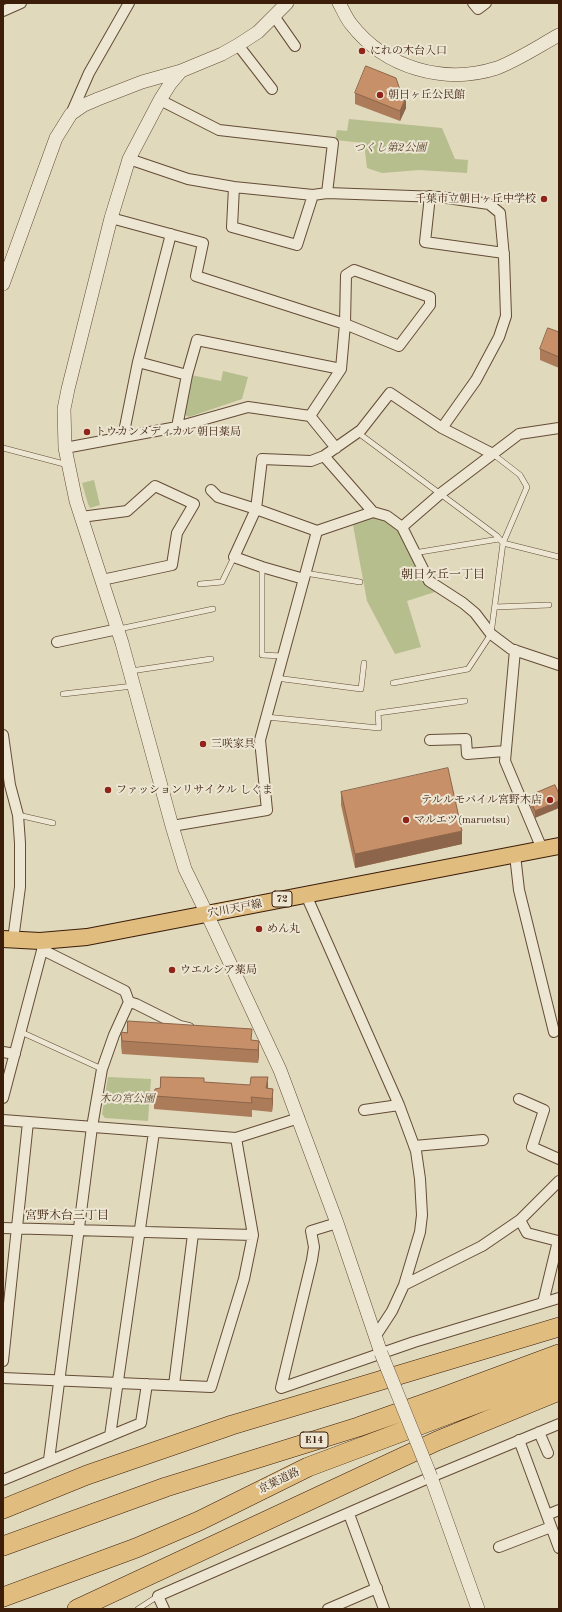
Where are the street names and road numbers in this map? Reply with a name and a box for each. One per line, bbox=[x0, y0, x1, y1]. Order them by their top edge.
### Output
road number: 72 bbox=[272, 891, 292, 907]
street label: 穴川天戸線 bbox=[207, 897, 263, 921]
road number: E14 bbox=[300, 1432, 328, 1448]
street label: 京葉道路 bbox=[256, 1465, 302, 1497]

